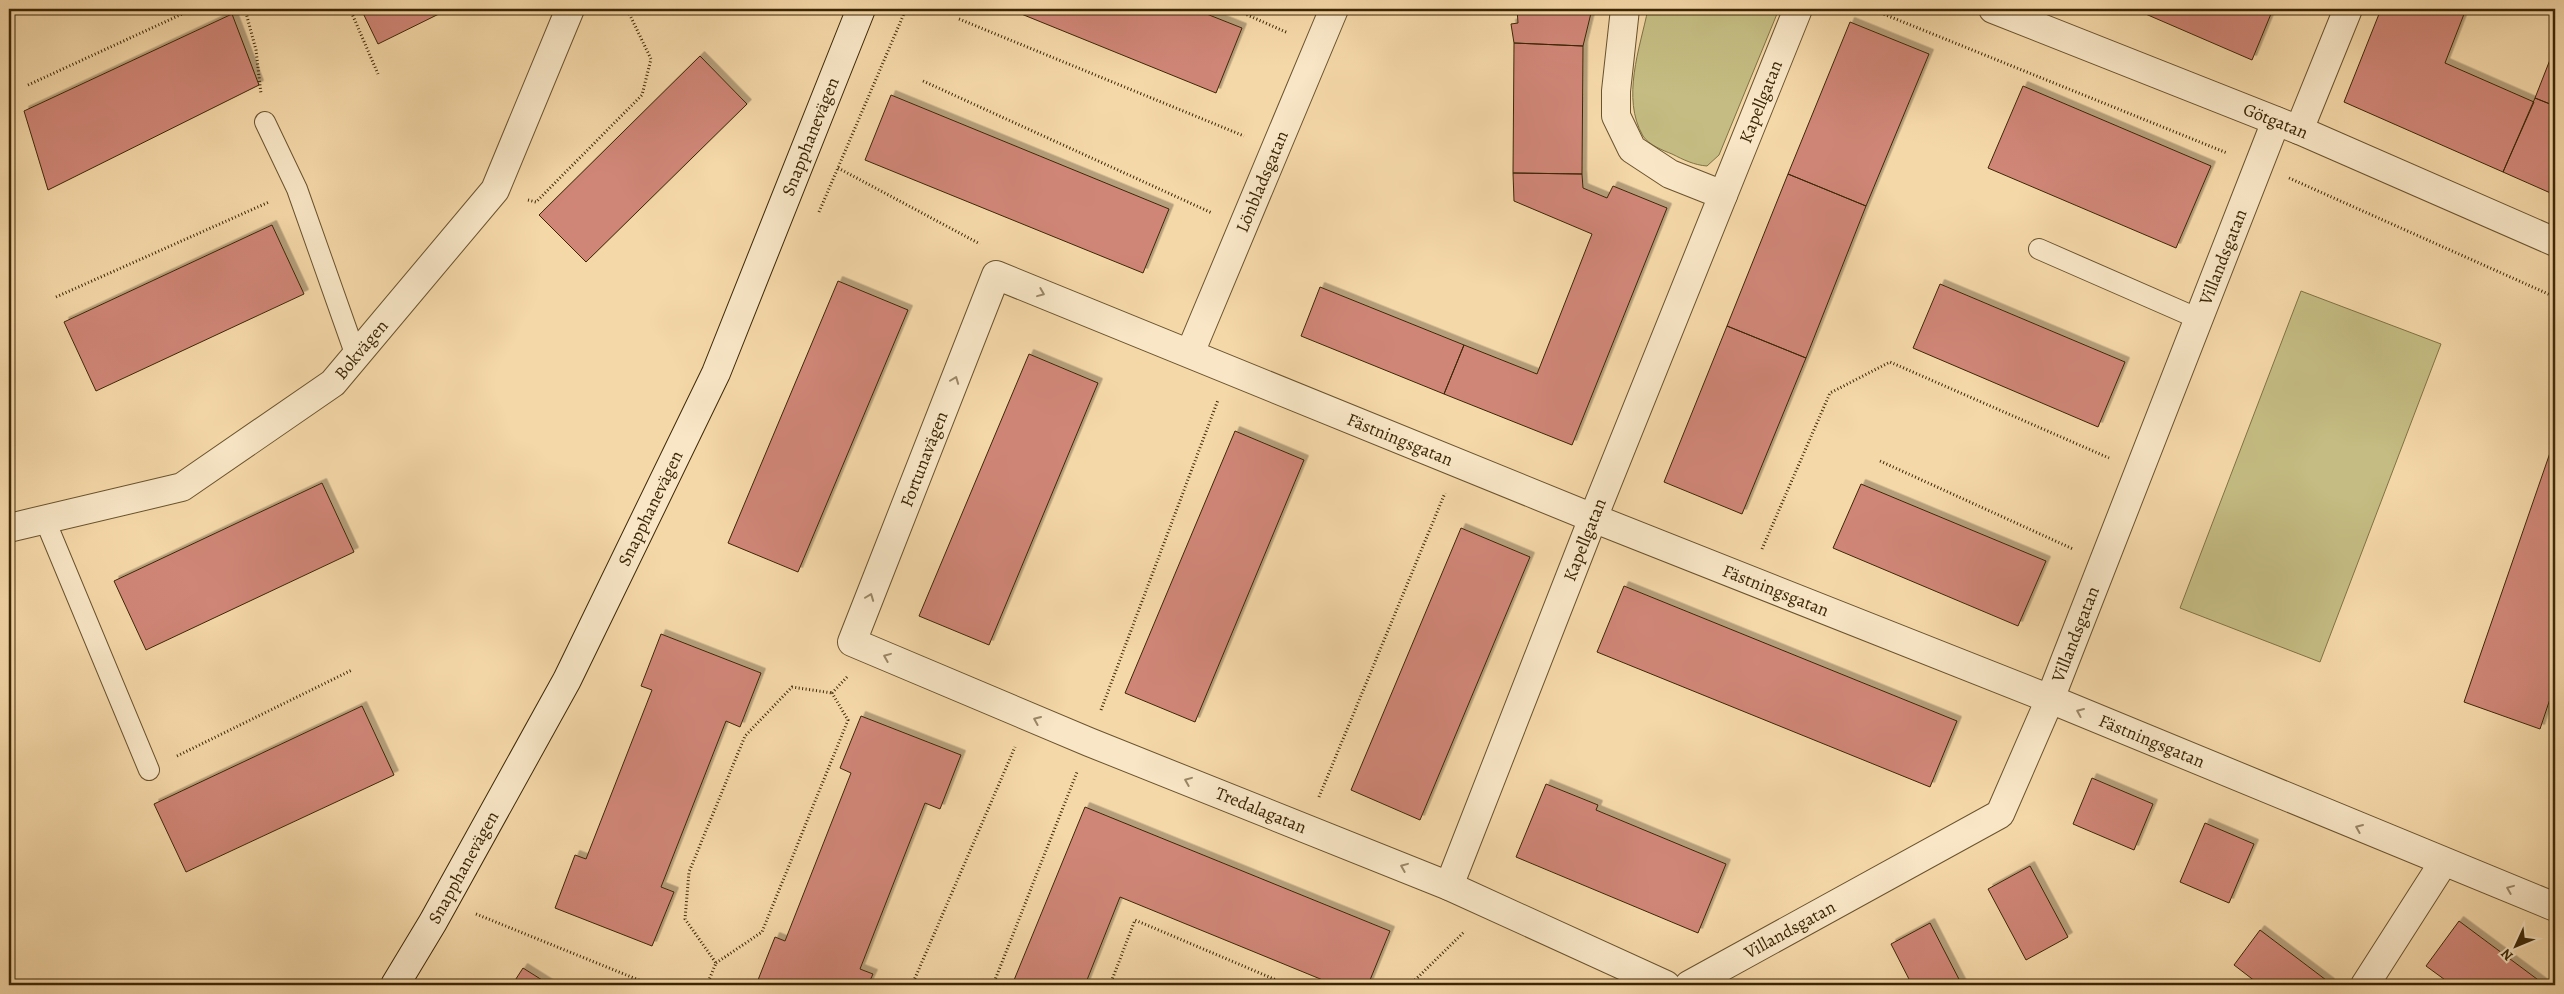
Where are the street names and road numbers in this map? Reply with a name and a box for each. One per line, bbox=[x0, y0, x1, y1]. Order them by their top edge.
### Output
street label: Kapellgatan bbox=[1733, 57, 1788, 147]
street label: Snapphanevägen bbox=[776, 74, 845, 199]
street label: Götgatan bbox=[2240, 97, 2312, 145]
street label: Lönbladsgatan bbox=[1230, 127, 1294, 236]
street label: Villandsgatan bbox=[2193, 206, 2252, 309]
street label: Bokvägen bbox=[329, 314, 393, 385]
street label: Fästningsgatan bbox=[1343, 407, 1457, 472]
street label: Fortunavägen bbox=[894, 408, 953, 510]
street label: Snapphanevägen bbox=[612, 446, 689, 570]
street label: Kapellgatan bbox=[1557, 494, 1612, 585]
street label: Fästningsgatan bbox=[1719, 559, 1833, 622]
street label: Villandsgatan bbox=[2045, 583, 2105, 686]
street label: Fästningsgatan bbox=[2095, 708, 2209, 774]
street label: Tredalagatan bbox=[1212, 781, 1310, 839]
street label: Snapphanevägen bbox=[422, 806, 504, 928]
street label: Villandsgatan bbox=[1739, 895, 1840, 965]

